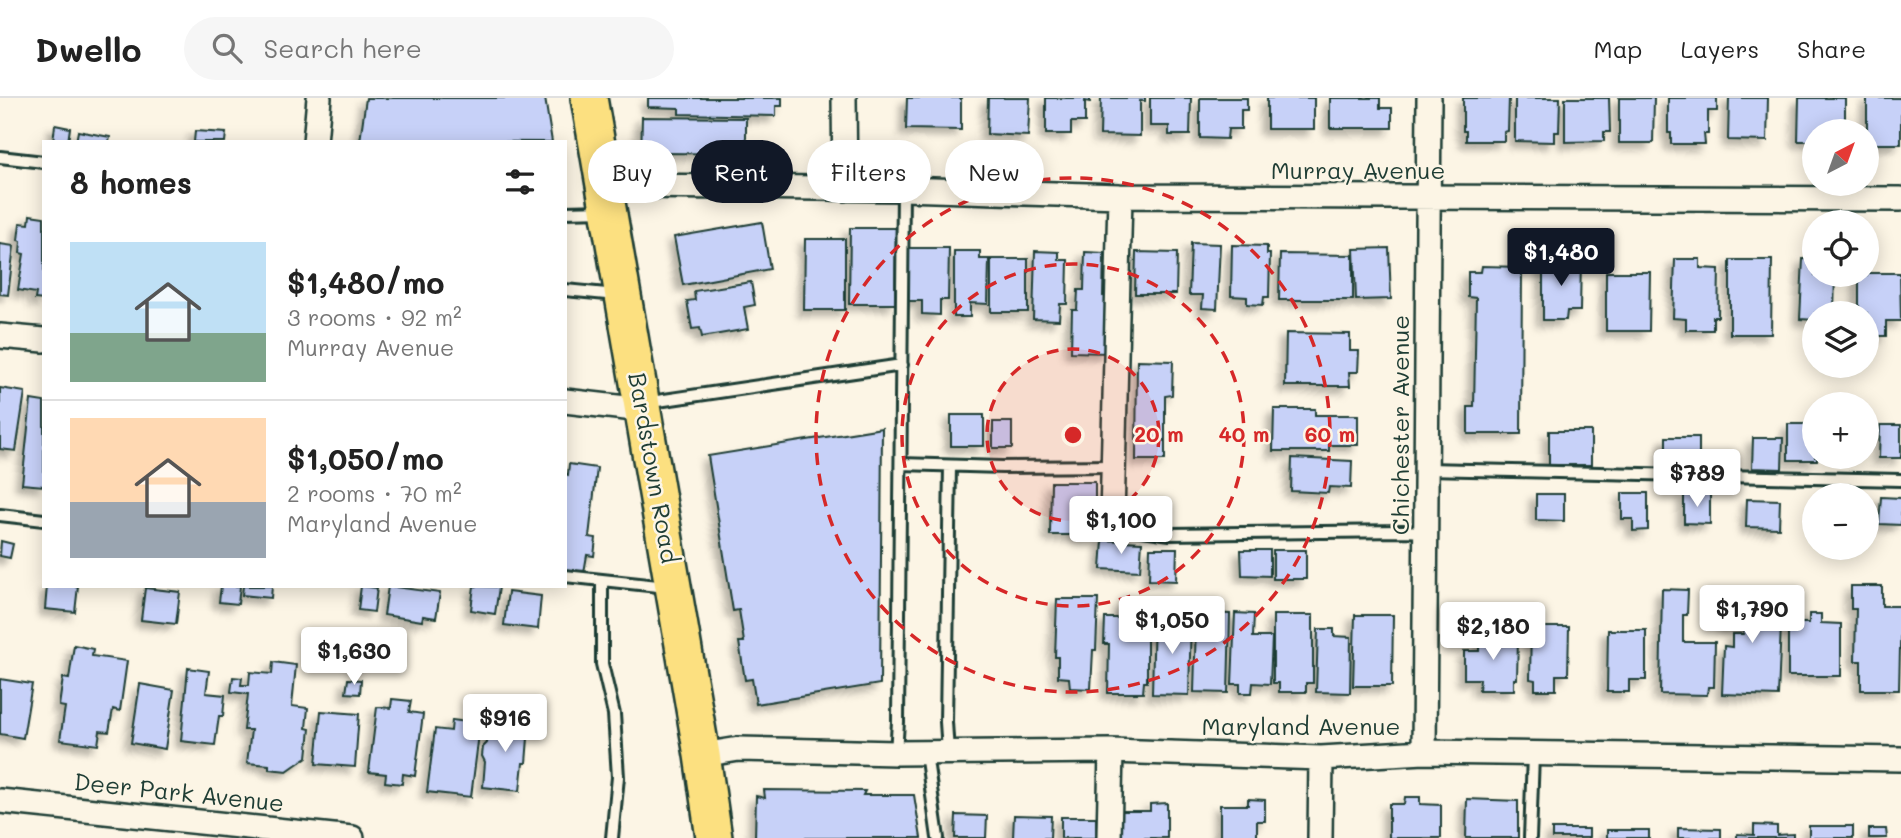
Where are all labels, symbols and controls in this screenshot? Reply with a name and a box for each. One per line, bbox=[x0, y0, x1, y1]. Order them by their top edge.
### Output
search box bbox=[184, 17, 674, 80]
text: Dwello bbox=[35, 27, 142, 70]
icon: search bbox=[208, 29, 246, 67]
text: Search here bbox=[264, 31, 422, 65]
text: Map bbox=[1594, 33, 1642, 64]
text: Layers bbox=[1680, 33, 1759, 64]
text: Share bbox=[1797, 33, 1866, 64]
north arrow bbox=[1802, 119, 1880, 196]
map controls bbox=[1802, 119, 1879, 560]
chip: Buy bbox=[588, 140, 677, 203]
chip: Rent bbox=[691, 140, 793, 203]
chip: Filters bbox=[807, 140, 931, 203]
chip: New bbox=[945, 140, 1044, 203]
street label: Murray Avenue bbox=[1271, 154, 1445, 185]
text: 8 homes bbox=[70, 162, 192, 202]
icon: filters bbox=[501, 163, 539, 201]
button: locate bbox=[1802, 210, 1879, 287]
pin: $1,480 bbox=[1504, 228, 1618, 288]
text: $1,480 bbox=[1523, 236, 1599, 266]
text: $1,480/mo bbox=[287, 262, 445, 302]
icon: home bbox=[126, 270, 210, 354]
button: layers bbox=[1802, 301, 1879, 378]
text: 3 rooms · 92 m² bbox=[287, 302, 462, 332]
street label: Chichester Avenue bbox=[1384, 315, 1415, 535]
text: Murray Avenue bbox=[287, 332, 454, 362]
street label: Bardstown Road bbox=[622, 370, 686, 565]
button: + bbox=[1802, 392, 1879, 469]
text: 20 m bbox=[1134, 420, 1184, 447]
text: 40 m bbox=[1218, 420, 1270, 447]
text: 60 m bbox=[1305, 420, 1355, 447]
centre of rings bbox=[1061, 423, 1085, 447]
text: $1,050/mo bbox=[287, 438, 444, 478]
icon: home bbox=[126, 446, 210, 530]
pin: $789 bbox=[1656, 450, 1738, 509]
text: $789 bbox=[1669, 457, 1725, 487]
text: 2 rooms · 70 m² bbox=[287, 478, 462, 508]
button: − bbox=[1802, 483, 1879, 560]
pin: $1,100 bbox=[1064, 496, 1178, 556]
text: $1,100 bbox=[1085, 504, 1157, 534]
text: Maryland Avenue bbox=[287, 508, 478, 538]
pin: $1,790 bbox=[1695, 586, 1809, 645]
text: $1,790 bbox=[1716, 593, 1788, 623]
pin: $1,050 bbox=[1115, 596, 1229, 656]
pin: $2,180 bbox=[1436, 602, 1550, 662]
text: $1,050 bbox=[1135, 604, 1209, 634]
text: $2,180 bbox=[1456, 610, 1530, 640]
pin: $1,630 bbox=[297, 628, 411, 687]
text: $1,630 bbox=[317, 635, 391, 665]
pin: $916 bbox=[464, 694, 546, 754]
text: $916 bbox=[479, 702, 531, 732]
street label: Maryland Avenue bbox=[1202, 710, 1400, 741]
street label: Deer Park Avenue bbox=[73, 765, 286, 818]

